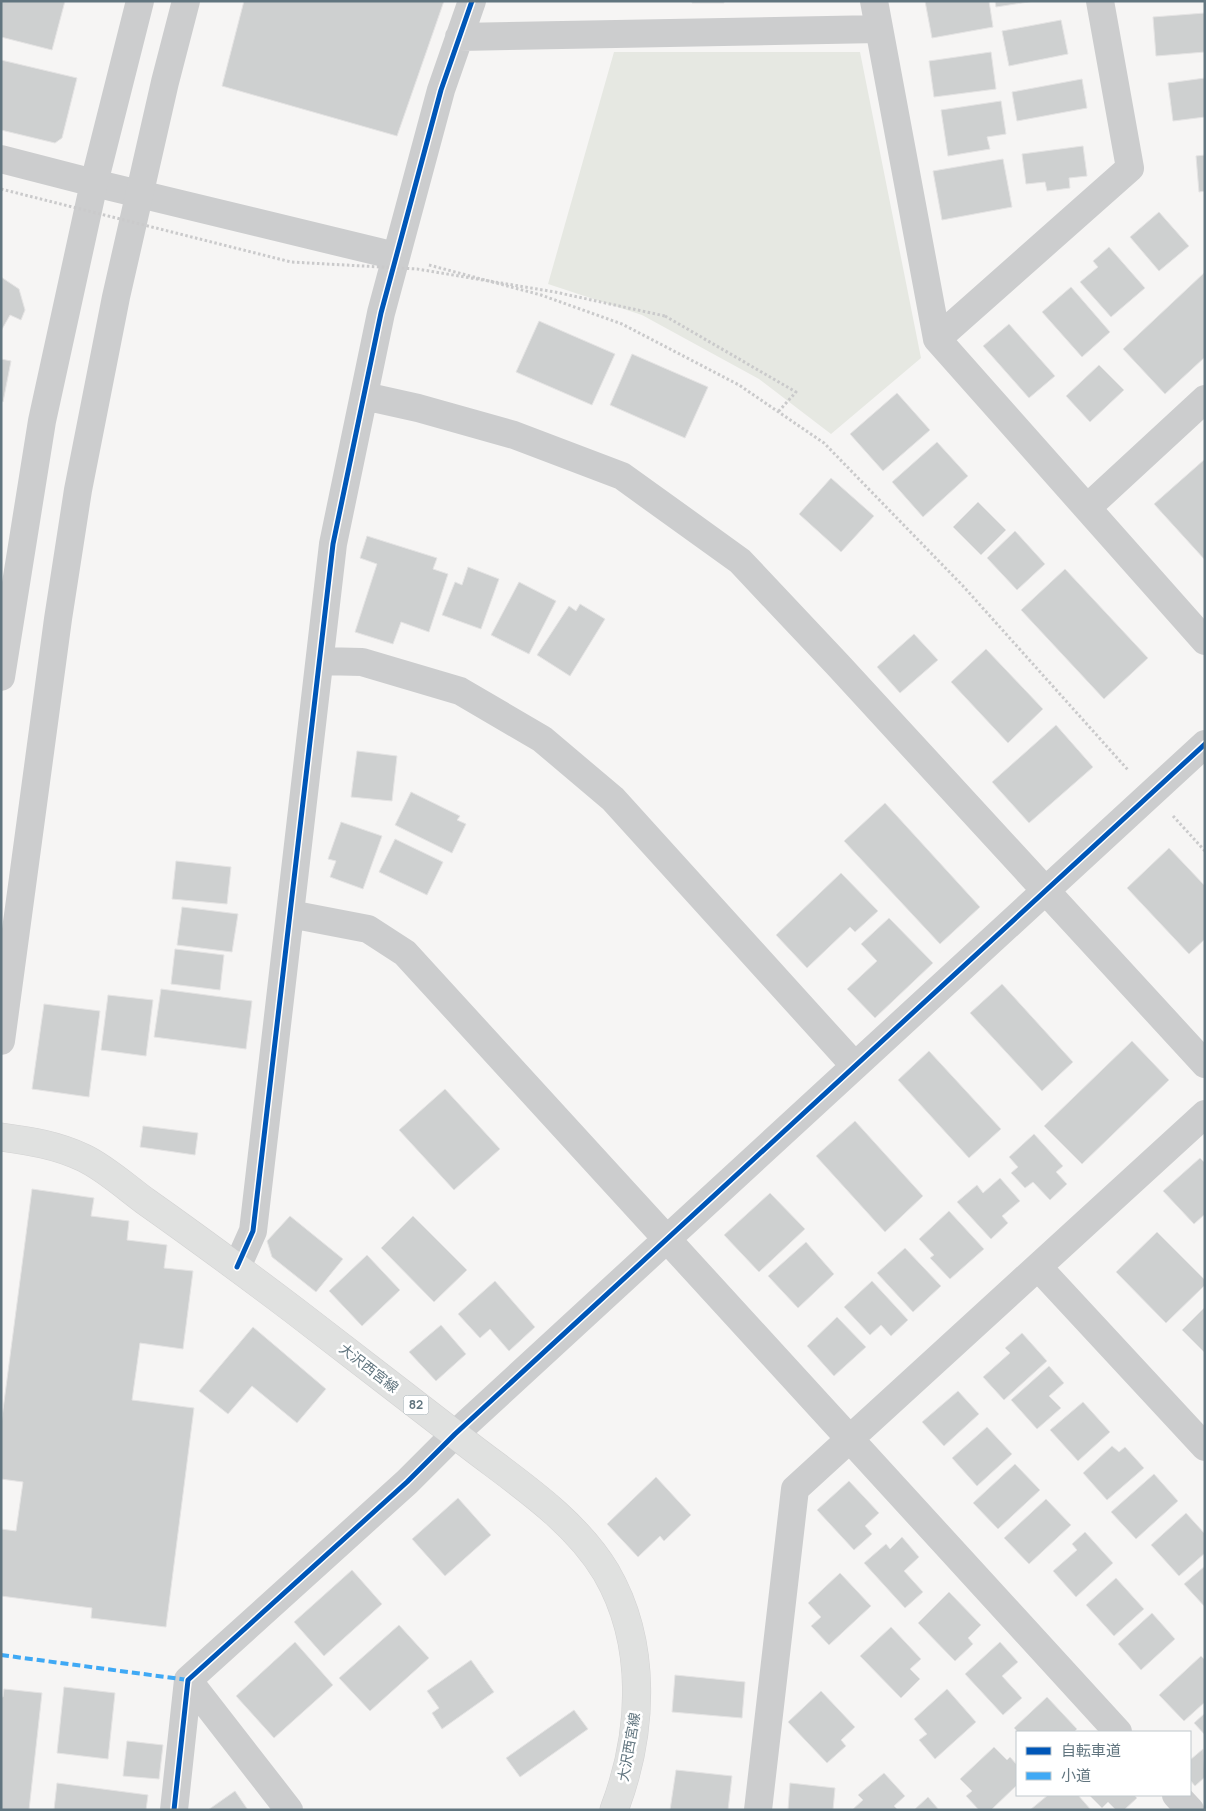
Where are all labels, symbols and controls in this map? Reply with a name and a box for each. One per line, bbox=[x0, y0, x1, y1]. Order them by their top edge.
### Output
street label: 大沢西宮線 bbox=[336, 1339, 403, 1397]
road number: 82 bbox=[404, 1396, 428, 1414]
street label: 大沢西宮線 bbox=[613, 1711, 644, 1783]
legend bbox=[1016, 1731, 1191, 1796]
text: 自転車道 bbox=[1061, 1740, 1121, 1761]
text: 小道 bbox=[1061, 1765, 1091, 1786]

